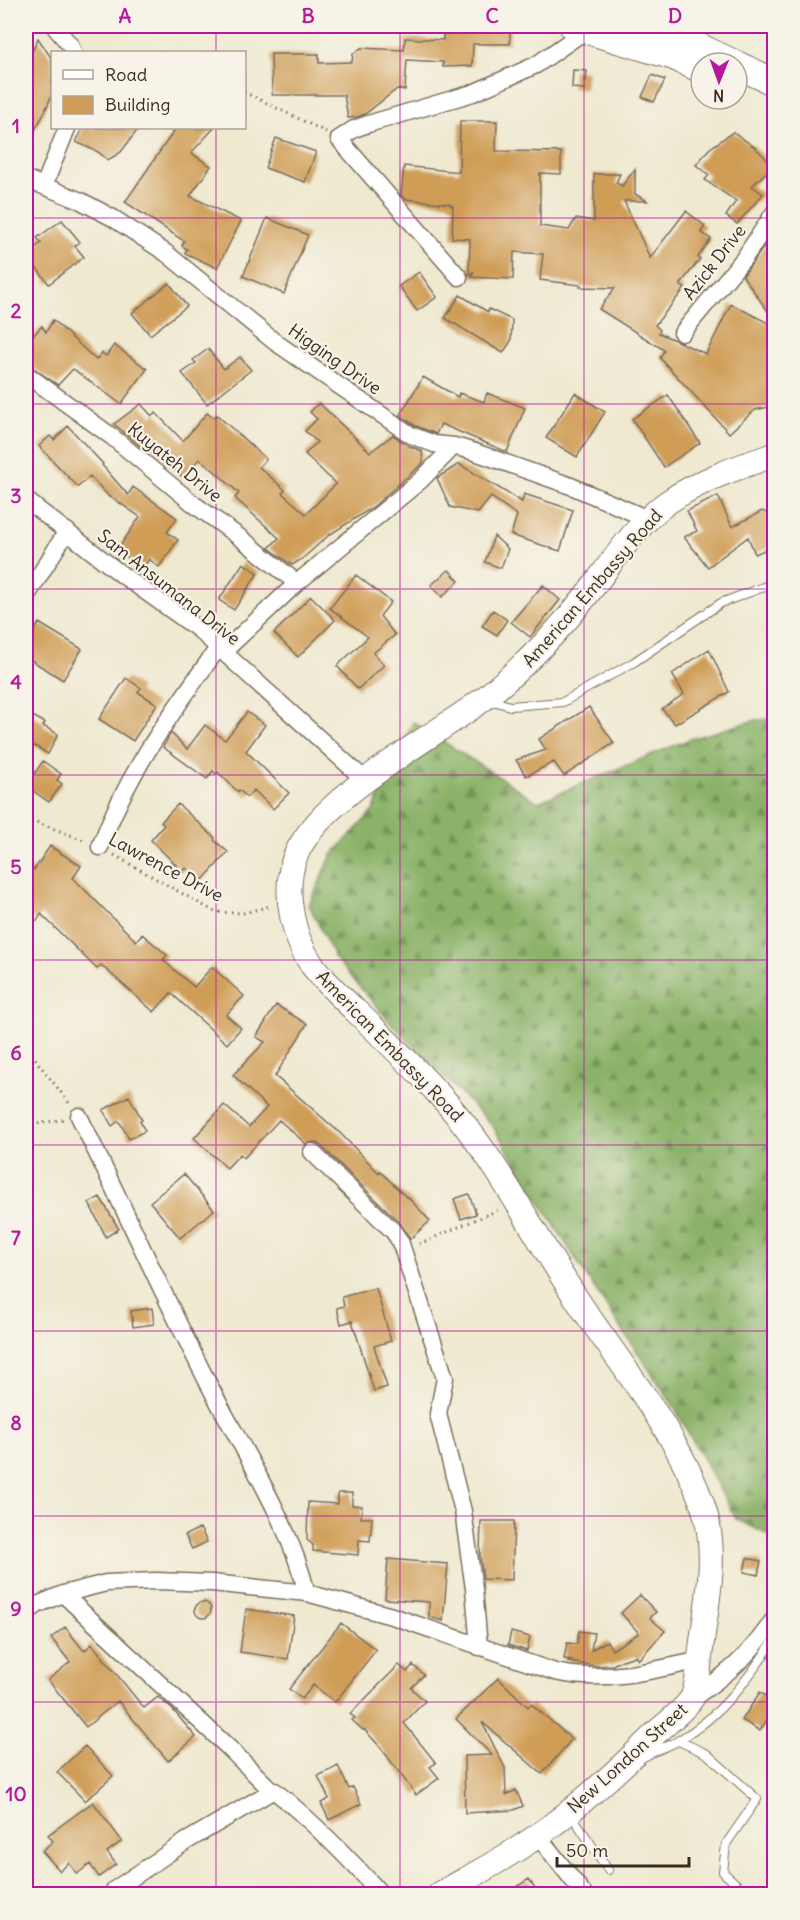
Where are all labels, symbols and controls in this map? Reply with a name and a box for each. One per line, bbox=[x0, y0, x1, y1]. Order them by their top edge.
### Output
text: A bbox=[119, 3, 132, 28]
text: B bbox=[301, 3, 315, 28]
text: C bbox=[485, 3, 499, 28]
text: D bbox=[668, 3, 682, 28]
legend bbox=[51, 51, 246, 129]
north arrow bbox=[689, 51, 749, 111]
text: Road bbox=[105, 63, 148, 86]
text: N bbox=[713, 86, 724, 106]
text: Building bbox=[105, 93, 170, 116]
text: 1 bbox=[12, 113, 20, 138]
street label: Azick Drive bbox=[677, 220, 751, 304]
text: 2 bbox=[11, 298, 22, 323]
street label: Higging Drive bbox=[284, 318, 386, 400]
street label: Kuyateh Drive bbox=[123, 417, 227, 507]
text: 3 bbox=[10, 483, 22, 508]
street label: American Embassy Road bbox=[517, 504, 667, 672]
street label: Sam Ansumana Drive bbox=[93, 524, 245, 650]
text: 4 bbox=[10, 669, 22, 694]
street label: Lawrence Drive bbox=[105, 827, 227, 907]
text: 5 bbox=[10, 854, 22, 879]
street label: American Embassy Road bbox=[312, 965, 469, 1127]
text: 6 bbox=[10, 1040, 22, 1065]
text: 7 bbox=[11, 1225, 21, 1250]
text: 8 bbox=[10, 1410, 22, 1435]
text: 9 bbox=[10, 1596, 22, 1621]
street label: New London Street bbox=[562, 1698, 692, 1818]
text: 10 bbox=[5, 1781, 27, 1806]
scale bar bbox=[557, 1830, 689, 1868]
text: 50 m bbox=[566, 1839, 608, 1862]

